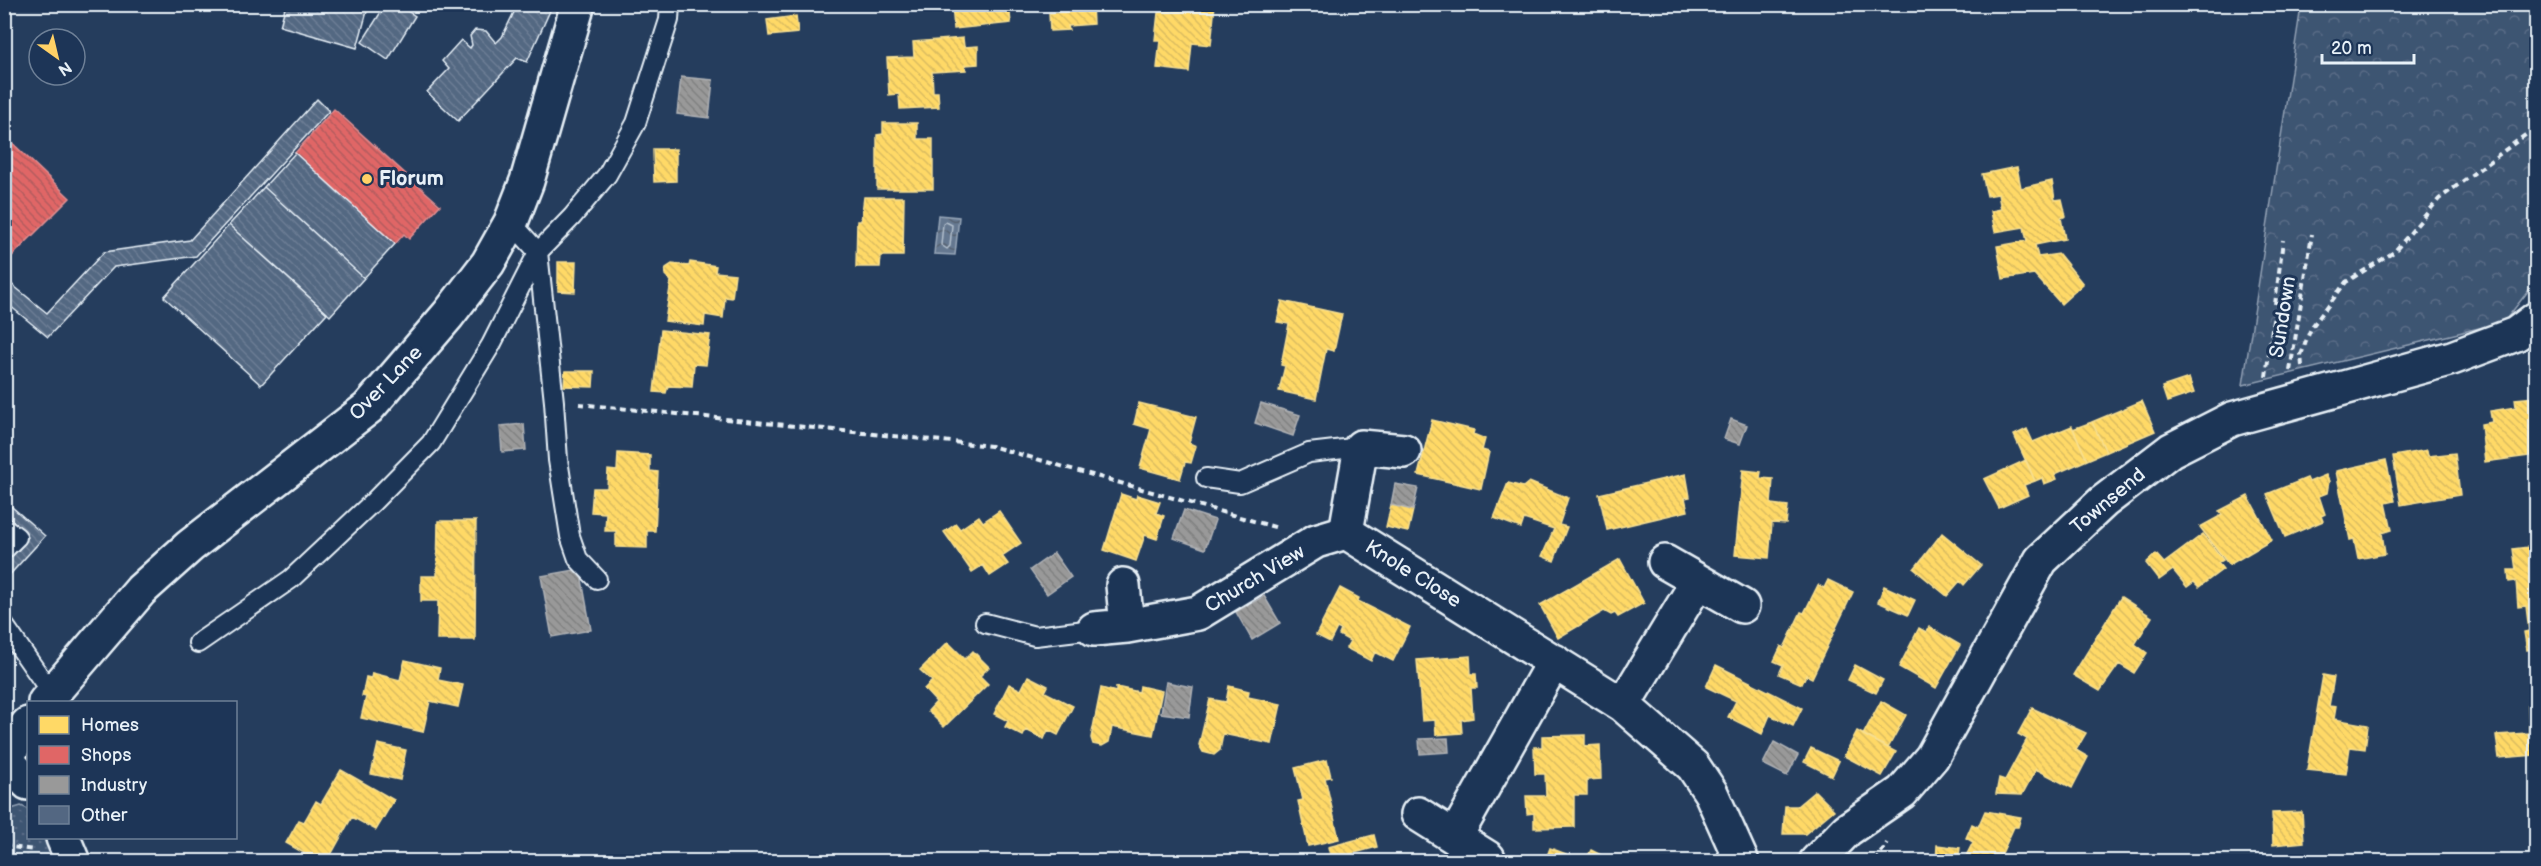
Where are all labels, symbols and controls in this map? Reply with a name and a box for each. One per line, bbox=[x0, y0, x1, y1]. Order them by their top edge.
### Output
north arrow bbox=[27, 27, 87, 87]
scale bar bbox=[2322, 27, 2414, 65]
text: 20 m bbox=[2331, 38, 2372, 59]
text: N bbox=[54, 57, 75, 79]
place label: Florum bbox=[379, 167, 444, 191]
marker: Florum bbox=[360, 172, 374, 186]
street label: Sundown bbox=[2265, 275, 2301, 359]
street label: Over Lane bbox=[345, 341, 428, 425]
street label: Townsend bbox=[2066, 463, 2150, 539]
street label: Knole Close bbox=[1361, 535, 1466, 613]
street label: Church View bbox=[1201, 540, 1310, 618]
legend bbox=[27, 701, 237, 839]
text: Homes bbox=[81, 715, 139, 736]
text: Shops bbox=[81, 745, 132, 766]
text: Industry bbox=[81, 775, 148, 796]
text: Other bbox=[81, 805, 128, 826]

